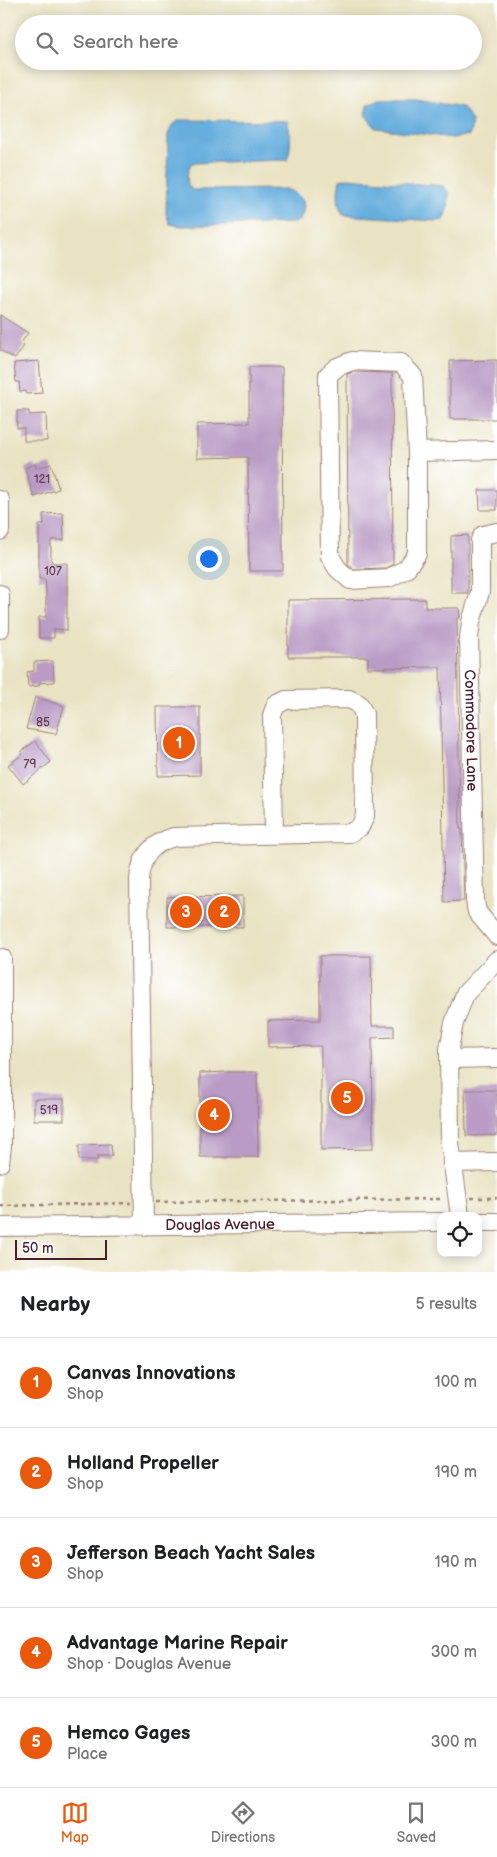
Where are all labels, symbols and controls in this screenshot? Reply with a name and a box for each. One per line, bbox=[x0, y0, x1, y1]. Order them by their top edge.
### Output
search box bbox=[15, 15, 482, 70]
icon: search bbox=[33, 29, 61, 57]
text: Search here bbox=[73, 31, 178, 54]
house number: 121 bbox=[34, 472, 50, 487]
your location bbox=[196, 546, 222, 572]
house number: 107 bbox=[44, 564, 62, 579]
street label: Commodore Lane bbox=[460, 669, 482, 792]
house number: 85 bbox=[36, 715, 50, 730]
pin: 1 bbox=[163, 724, 195, 762]
house number: 79 bbox=[24, 757, 36, 772]
pin: 3 bbox=[170, 893, 202, 931]
pin: 2 bbox=[208, 893, 240, 931]
pin: 5 bbox=[331, 1079, 363, 1117]
pin: 4 bbox=[198, 1096, 230, 1134]
house number: 519 bbox=[40, 1103, 58, 1118]
map controls bbox=[437, 1212, 482, 1257]
button: locate bbox=[437, 1212, 482, 1257]
street label: Douglas Avenue bbox=[165, 1214, 275, 1235]
scale bar bbox=[15, 1237, 108, 1260]
text: 50 m bbox=[22, 1240, 54, 1257]
text: Nearby bbox=[20, 1292, 90, 1317]
text: 5 results bbox=[415, 1295, 477, 1314]
text: Canvas Innovations bbox=[67, 1362, 236, 1385]
text: 1 bbox=[33, 1373, 39, 1392]
text: 100 m bbox=[434, 1373, 477, 1392]
text: Shop bbox=[67, 1385, 104, 1404]
text: Holland Propeller bbox=[67, 1452, 219, 1475]
text: 2 bbox=[31, 1463, 41, 1482]
text: 190 m bbox=[435, 1463, 477, 1482]
text: Shop bbox=[67, 1475, 104, 1494]
text: Jefferson Beach Yacht Sales bbox=[67, 1542, 315, 1565]
text: 3 bbox=[31, 1553, 41, 1572]
text: 190 m bbox=[435, 1553, 477, 1572]
text: Shop bbox=[67, 1565, 104, 1584]
text: Advantage Marine Repair bbox=[67, 1632, 288, 1655]
text: 4 bbox=[31, 1643, 41, 1662]
text: 300 m bbox=[431, 1643, 477, 1662]
text: Shop · Douglas Avenue bbox=[67, 1655, 231, 1674]
text: Hemco Gages bbox=[67, 1722, 190, 1745]
text: 5 bbox=[31, 1733, 41, 1752]
text: 300 m bbox=[431, 1733, 477, 1752]
text: Place bbox=[67, 1745, 108, 1764]
tab: Map bbox=[61, 1799, 89, 1846]
tab: Directions bbox=[211, 1799, 275, 1846]
tab: Saved bbox=[397, 1799, 436, 1846]

